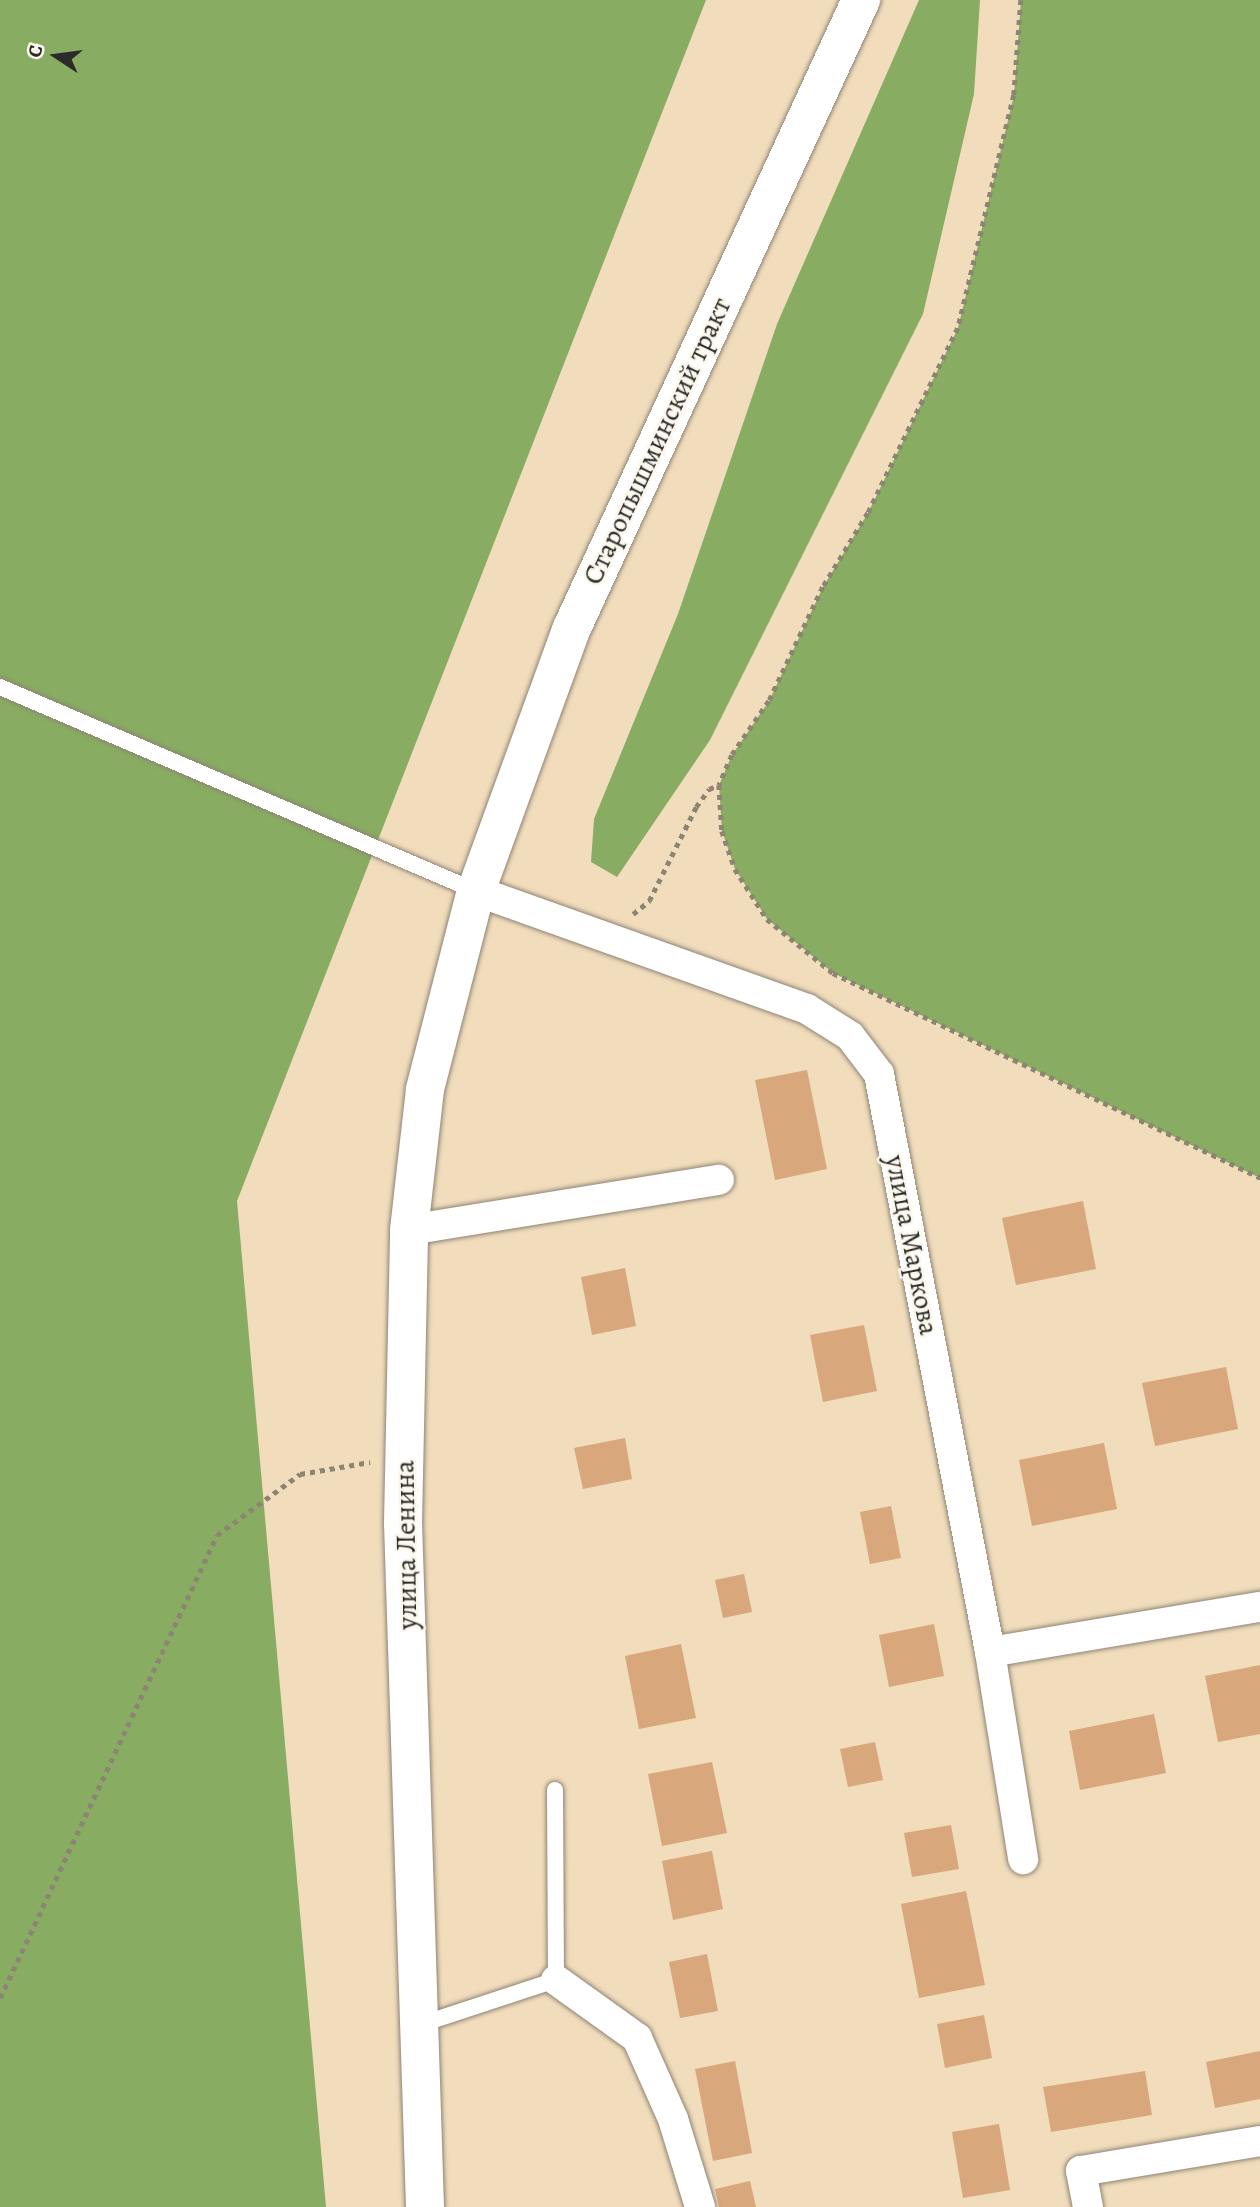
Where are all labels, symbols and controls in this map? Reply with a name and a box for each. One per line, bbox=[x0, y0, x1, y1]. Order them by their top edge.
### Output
north arrow bbox=[21, 21, 91, 91]
text: С bbox=[22, 43, 50, 60]
street label: Старопышминский тракт bbox=[576, 292, 738, 590]
street label: улица Маркова bbox=[878, 1152, 946, 1338]
street label: улица Ленина bbox=[388, 1460, 424, 1630]

